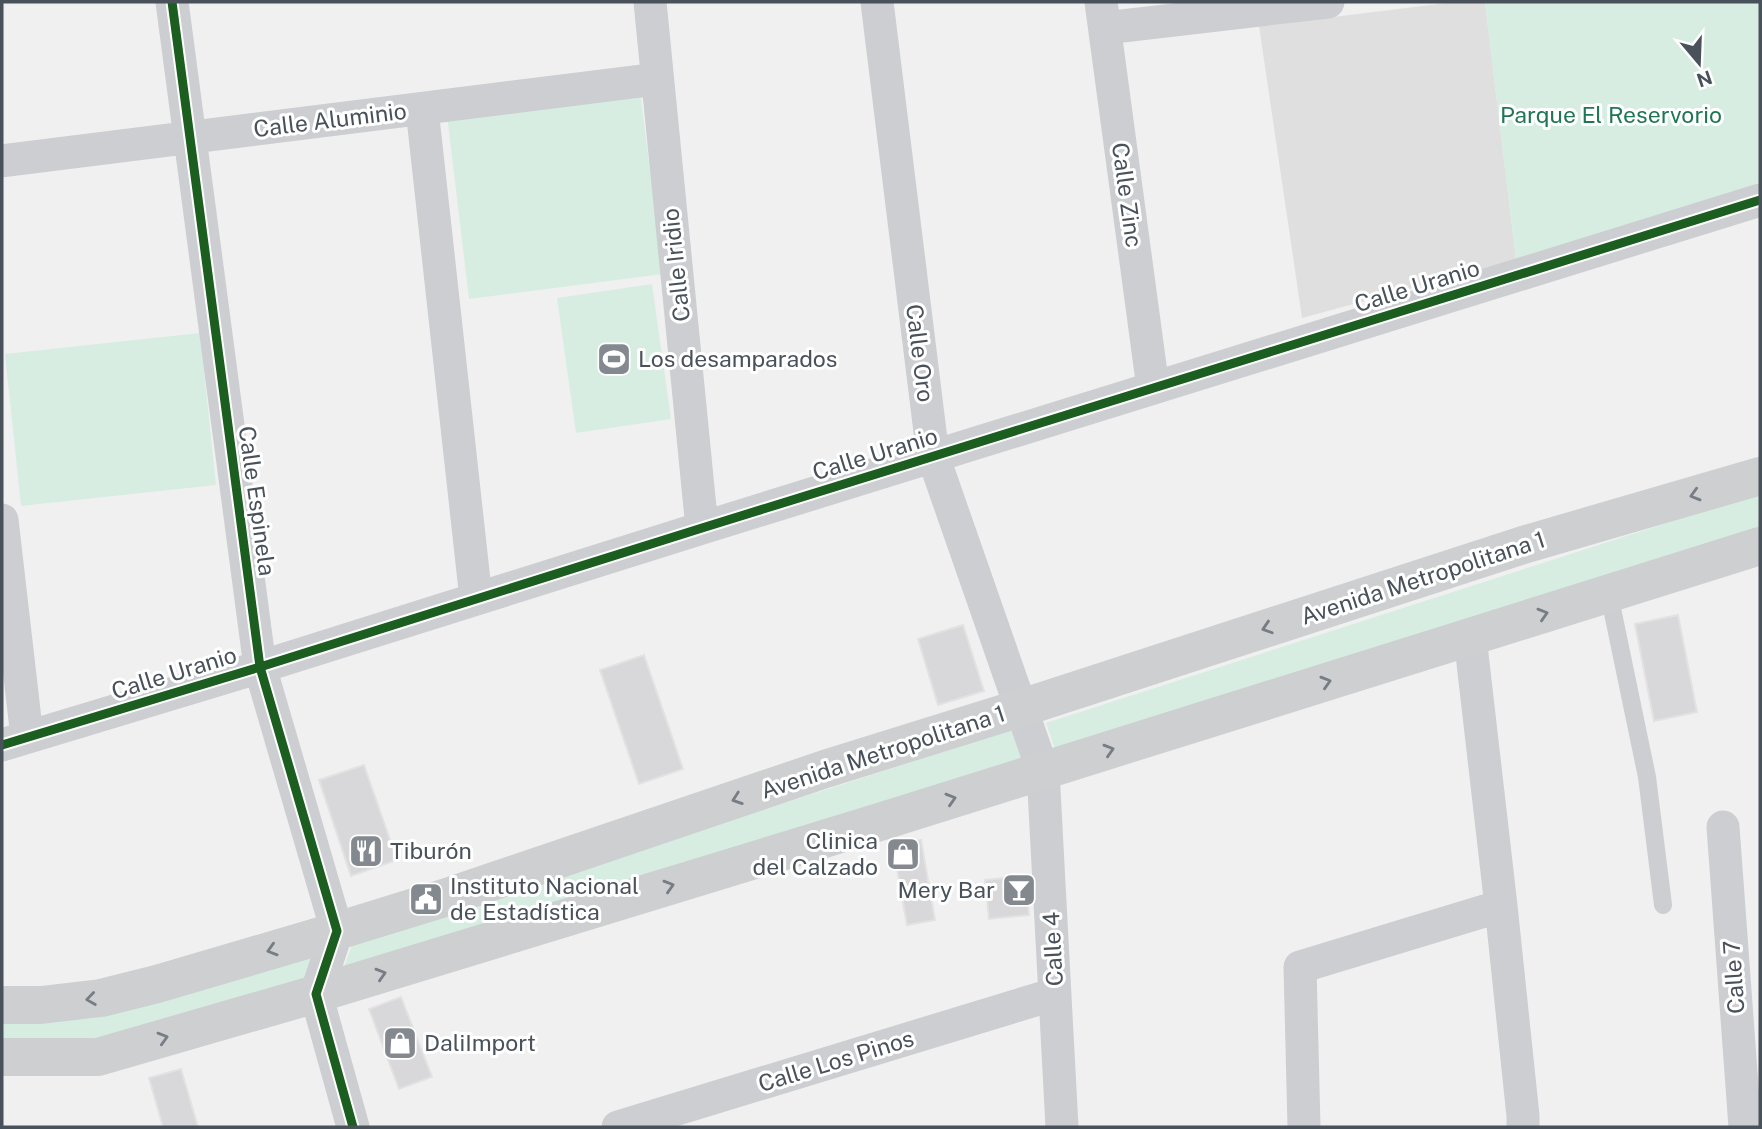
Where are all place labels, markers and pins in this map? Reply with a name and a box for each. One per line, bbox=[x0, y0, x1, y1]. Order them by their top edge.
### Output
sports icon: Los desamparados bbox=[595, 340, 633, 378]
place label: Los desamparados bbox=[638, 345, 837, 372]
place label: Clinica del Calzado bbox=[753, 827, 878, 880]
restaurant icon: Tiburón bbox=[347, 832, 385, 870]
shop icon: Clinica del Calzado bbox=[884, 835, 922, 873]
place label: Tiburón bbox=[390, 837, 472, 864]
bar icon: Mery Bar bbox=[1000, 871, 1038, 909]
place label: Instituto Nacional de Estadística bbox=[450, 872, 639, 925]
place label: Mery Bar bbox=[898, 876, 995, 903]
public building icon: Instituto Nacional de Estadística bbox=[407, 880, 445, 918]
shop icon: DaliImport bbox=[381, 1024, 419, 1062]
place label: DaliImport bbox=[424, 1029, 536, 1056]

